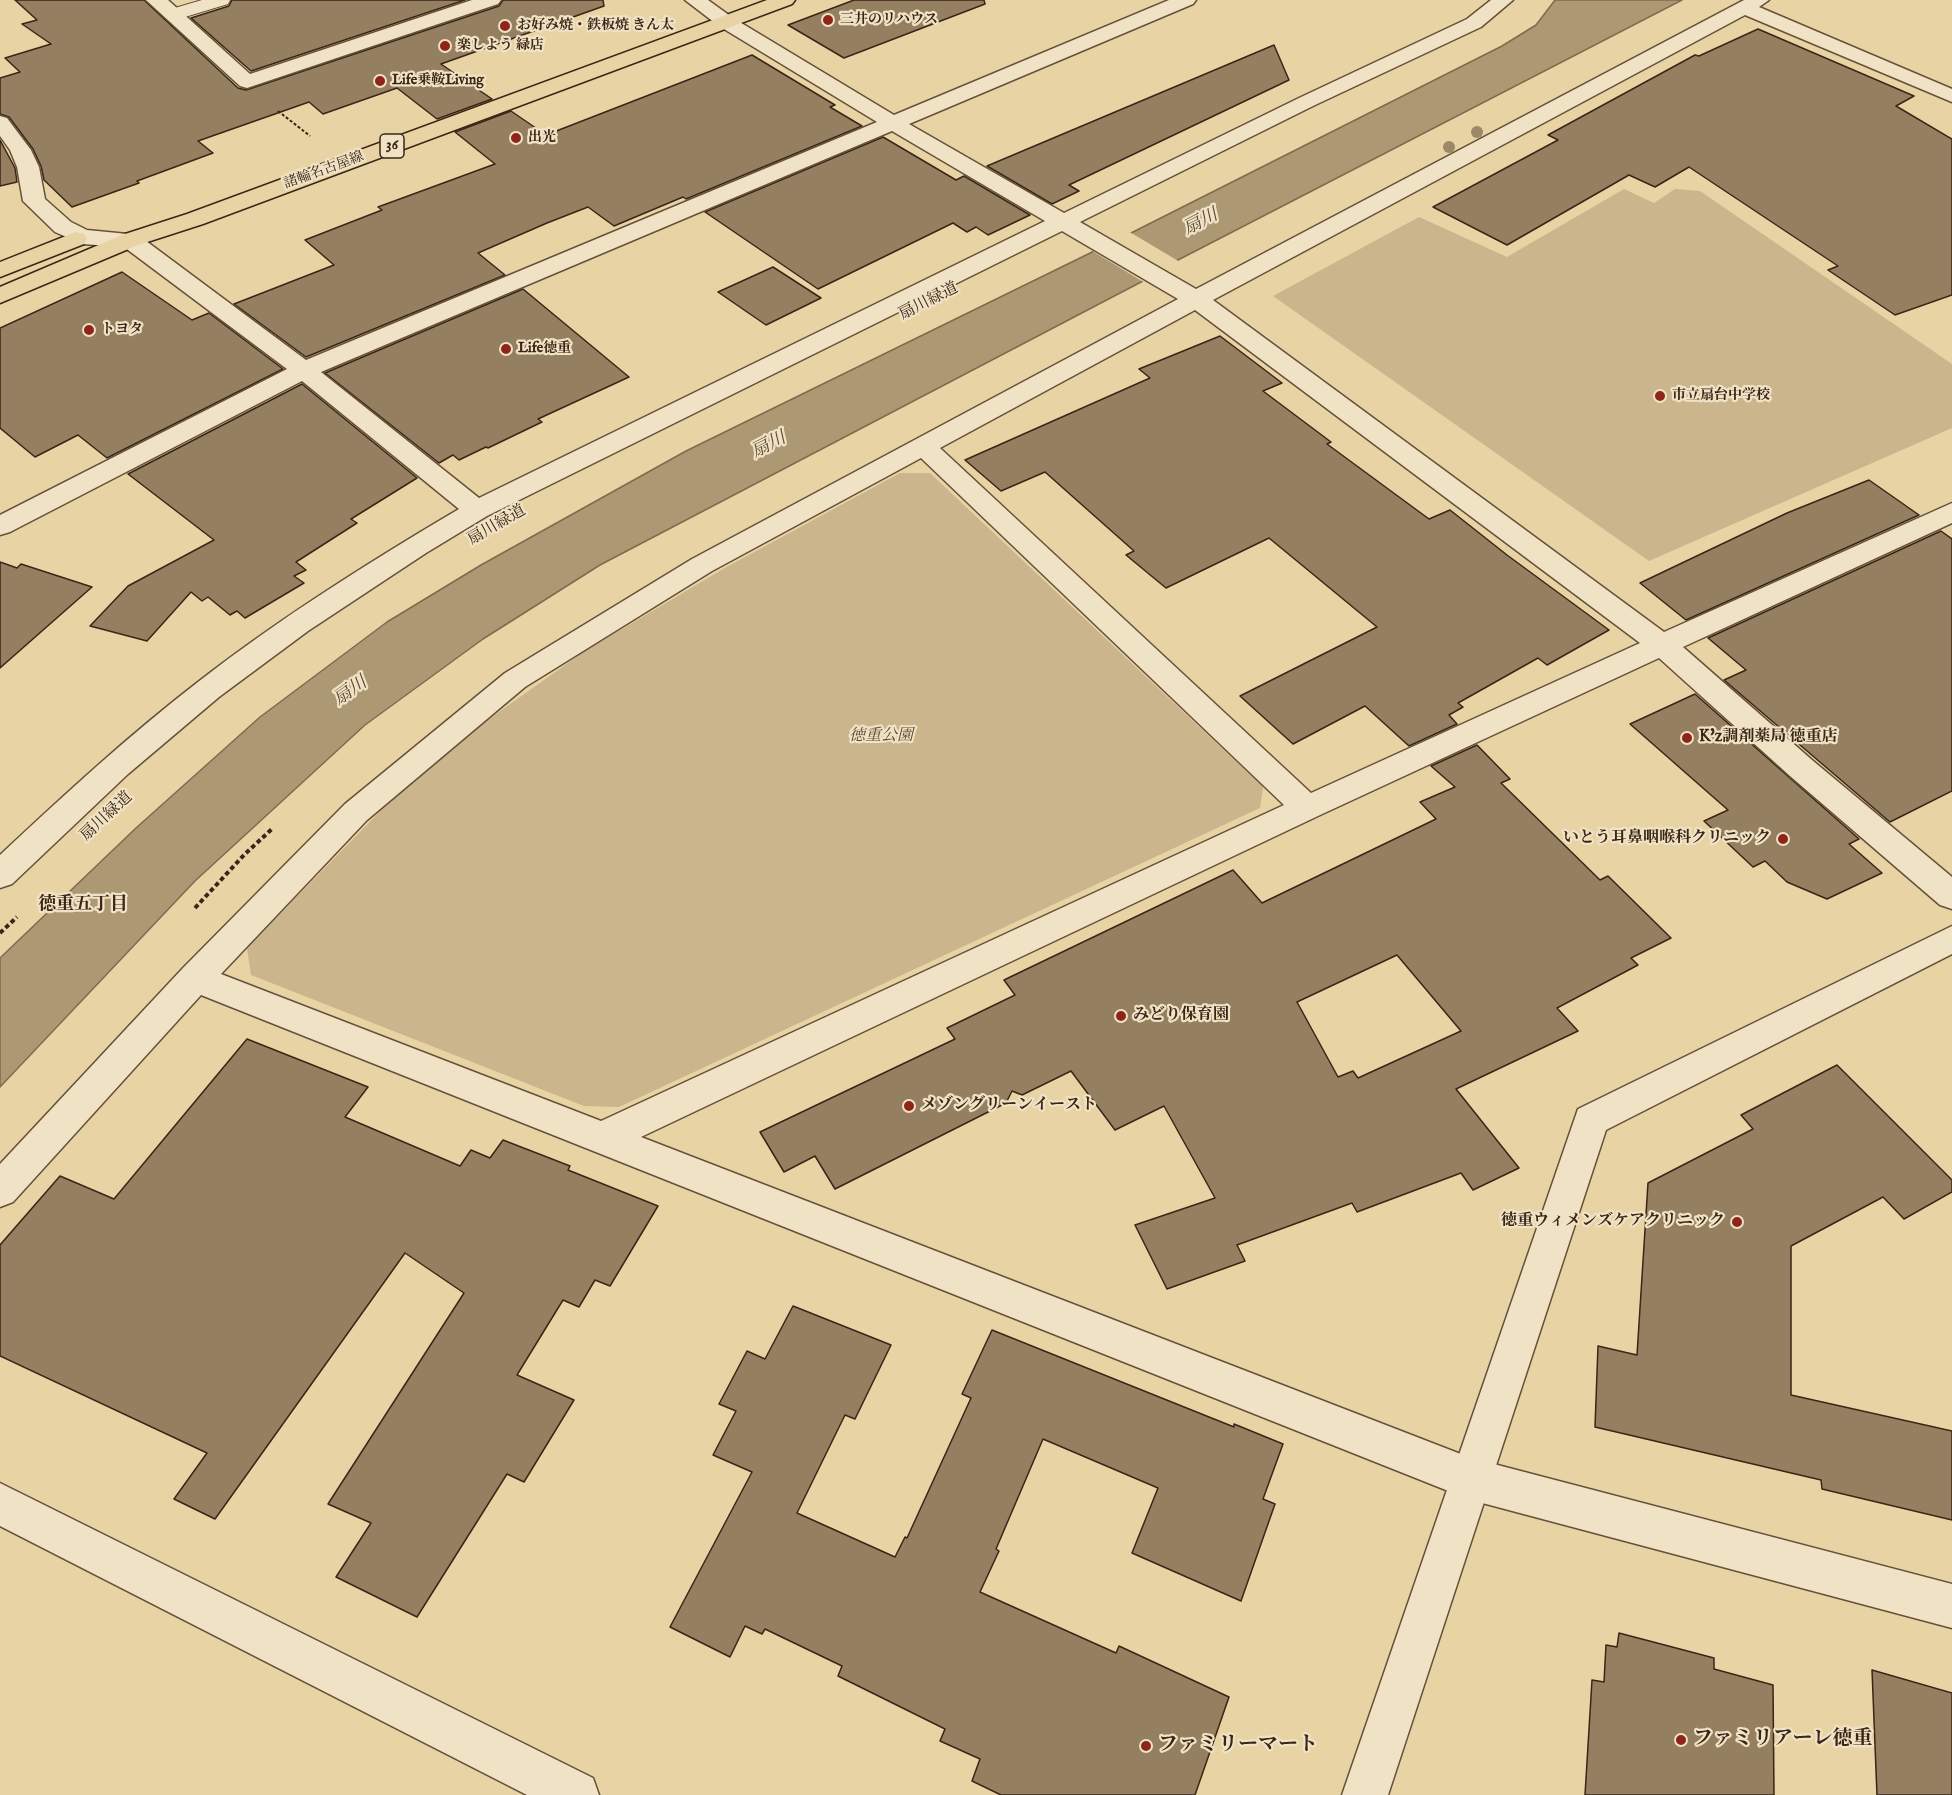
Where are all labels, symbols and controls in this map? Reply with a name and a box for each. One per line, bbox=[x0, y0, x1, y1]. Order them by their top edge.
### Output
place label: 三井のリハウス bbox=[840, 12, 938, 28]
marker: 三井のリハウス bbox=[821, 13, 835, 27]
place label: お好み焼・鉄板焼 きん太 bbox=[517, 18, 674, 34]
marker: お好み焼・鉄板焼 きん太 bbox=[498, 19, 512, 33]
place label: 楽しよう 緑店 bbox=[457, 38, 544, 54]
marker: 楽しよう 緑店 bbox=[438, 39, 452, 53]
place label: Life乗鞍Living bbox=[392, 73, 484, 89]
marker: Life乗鞍Living bbox=[373, 74, 387, 88]
place label: 出光 bbox=[528, 130, 556, 146]
marker: 出光 bbox=[509, 131, 523, 145]
road number: 36 bbox=[380, 134, 404, 158]
street label: 諸輪名古屋線 bbox=[282, 149, 366, 193]
water label: 扇川 bbox=[1180, 205, 1222, 241]
street label: 扇川緑道 bbox=[896, 279, 962, 325]
place label: トヨタ bbox=[101, 322, 143, 338]
marker: トヨタ bbox=[82, 323, 96, 337]
place label: Life徳重 bbox=[518, 341, 571, 357]
marker: Life徳重 bbox=[499, 342, 513, 356]
place label: 市立扇台中学校 bbox=[1672, 388, 1770, 404]
marker: 市立扇台中学校 bbox=[1653, 389, 1667, 403]
water label: 扇川 bbox=[748, 428, 790, 464]
street label: 扇川緑道 bbox=[464, 502, 530, 550]
water label: 扇川 bbox=[330, 673, 372, 711]
park label: 徳重公園 bbox=[849, 727, 913, 747]
place label: K'z調剤薬局 徳重店 bbox=[1699, 728, 1838, 748]
marker: K'z調剤薬局 徳重店 bbox=[1680, 731, 1694, 745]
street label: 扇川緑道 bbox=[77, 788, 137, 846]
place label: いとう耳鼻咽喉科クリニック bbox=[1563, 829, 1771, 849]
marker: いとう耳鼻咽喉科クリニック bbox=[1776, 832, 1790, 846]
district label: 徳重五丁目 bbox=[38, 894, 128, 916]
place label: みどり保育園 bbox=[1133, 1006, 1229, 1026]
marker: みどり保育園 bbox=[1114, 1009, 1128, 1023]
place label: メゾングリーンイースト bbox=[921, 1096, 1097, 1116]
marker: メゾングリーンイースト bbox=[902, 1099, 916, 1113]
place label: 徳重ウィメンズケアクリニック bbox=[1501, 1212, 1725, 1232]
marker: 徳重ウィメンズケアクリニック bbox=[1730, 1215, 1744, 1229]
place label: ファミリアーレ徳重 bbox=[1693, 1728, 1872, 1752]
marker: ファミリアーレ徳重 bbox=[1674, 1733, 1688, 1747]
place label: ファミリーマート bbox=[1158, 1734, 1318, 1758]
marker: ファミリーマート bbox=[1139, 1739, 1153, 1753]

